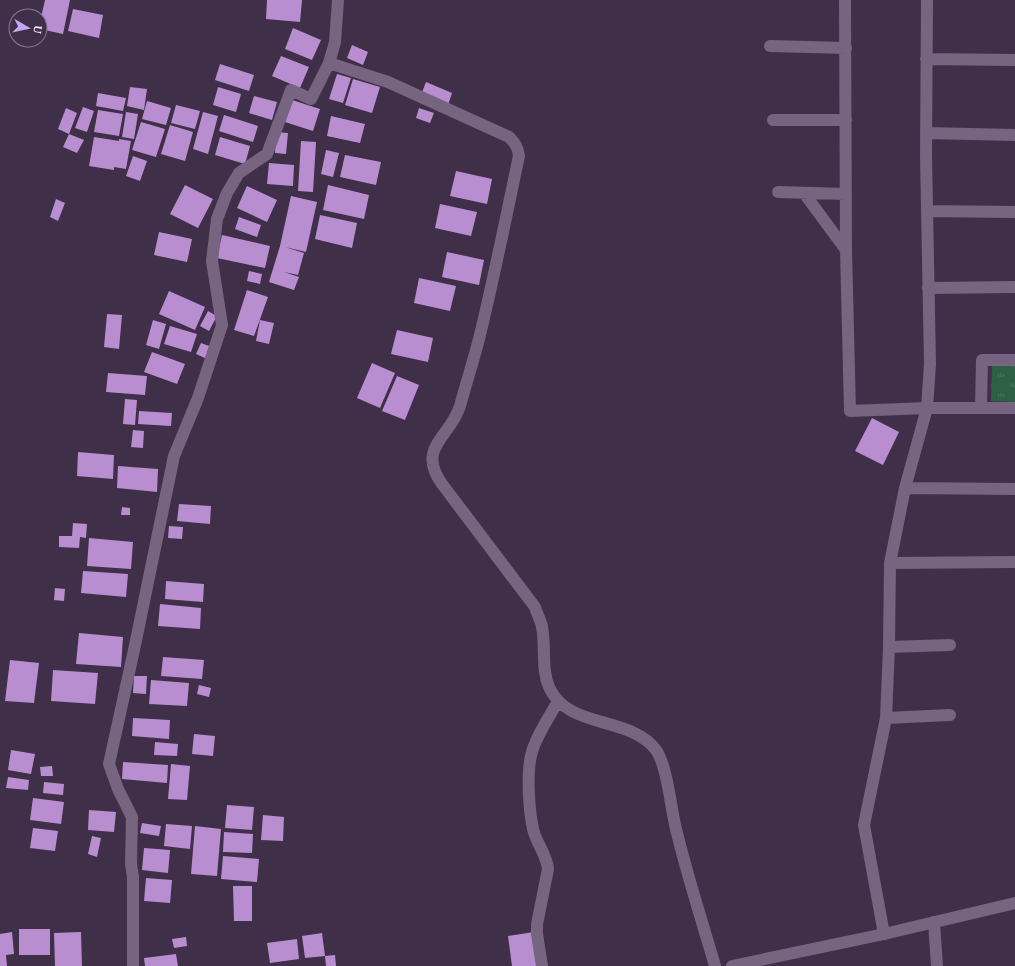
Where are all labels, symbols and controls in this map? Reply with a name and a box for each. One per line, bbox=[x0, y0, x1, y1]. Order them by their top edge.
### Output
north arrow bbox=[8, 8, 48, 48]
text: U bbox=[30, 25, 45, 35]

